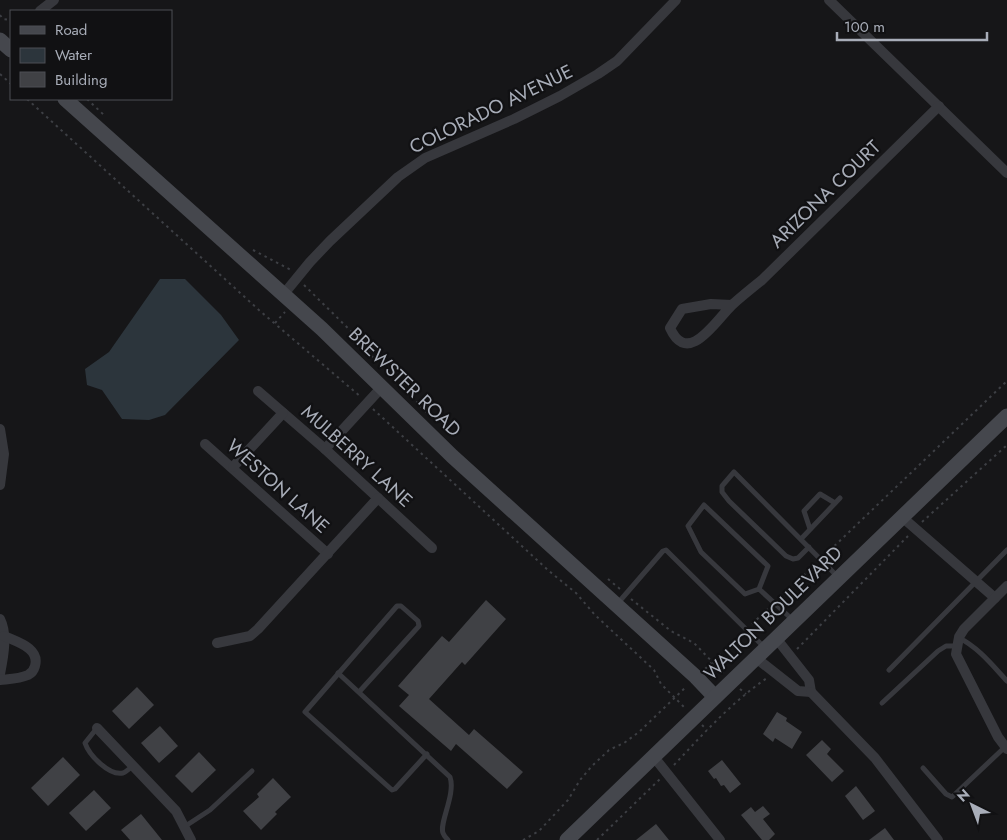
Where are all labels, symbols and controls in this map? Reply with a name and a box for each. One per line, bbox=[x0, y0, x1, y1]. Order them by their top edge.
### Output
legend bbox=[10, 10, 172, 100]
scale bar bbox=[837, 10, 987, 42]
text: 100 m bbox=[844, 16, 885, 38]
text: Road bbox=[55, 19, 87, 41]
text: Water bbox=[55, 44, 93, 66]
street label: COLORADO AVENUE bbox=[405, 58, 577, 160]
text: Building bbox=[55, 69, 107, 91]
street label: ARIZONA COURT bbox=[764, 134, 887, 254]
street label: BREWSTER ROAD bbox=[343, 321, 467, 443]
street label: MULBERRY LANE bbox=[295, 399, 419, 513]
street label: WESTON LANE bbox=[221, 433, 335, 539]
street label: WALTON BOULEVARD bbox=[698, 540, 848, 686]
north arrow bbox=[947, 780, 997, 830]
text: N bbox=[952, 784, 974, 806]

